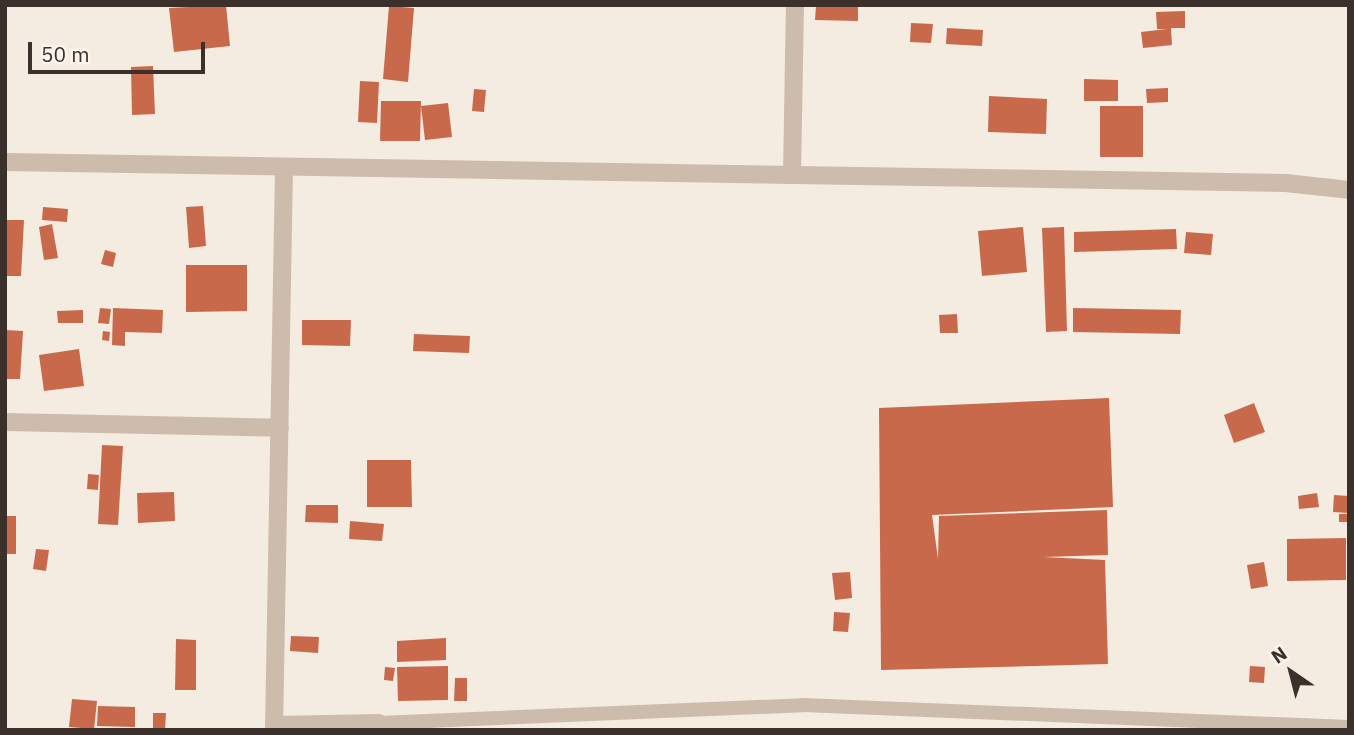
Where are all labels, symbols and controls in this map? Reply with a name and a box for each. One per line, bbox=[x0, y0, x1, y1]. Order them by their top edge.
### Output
scale bar bbox=[32, 28, 208, 72]
text: 50 m bbox=[41, 40, 90, 68]
north arrow bbox=[1256, 637, 1326, 707]
text: N bbox=[1266, 641, 1291, 669]

